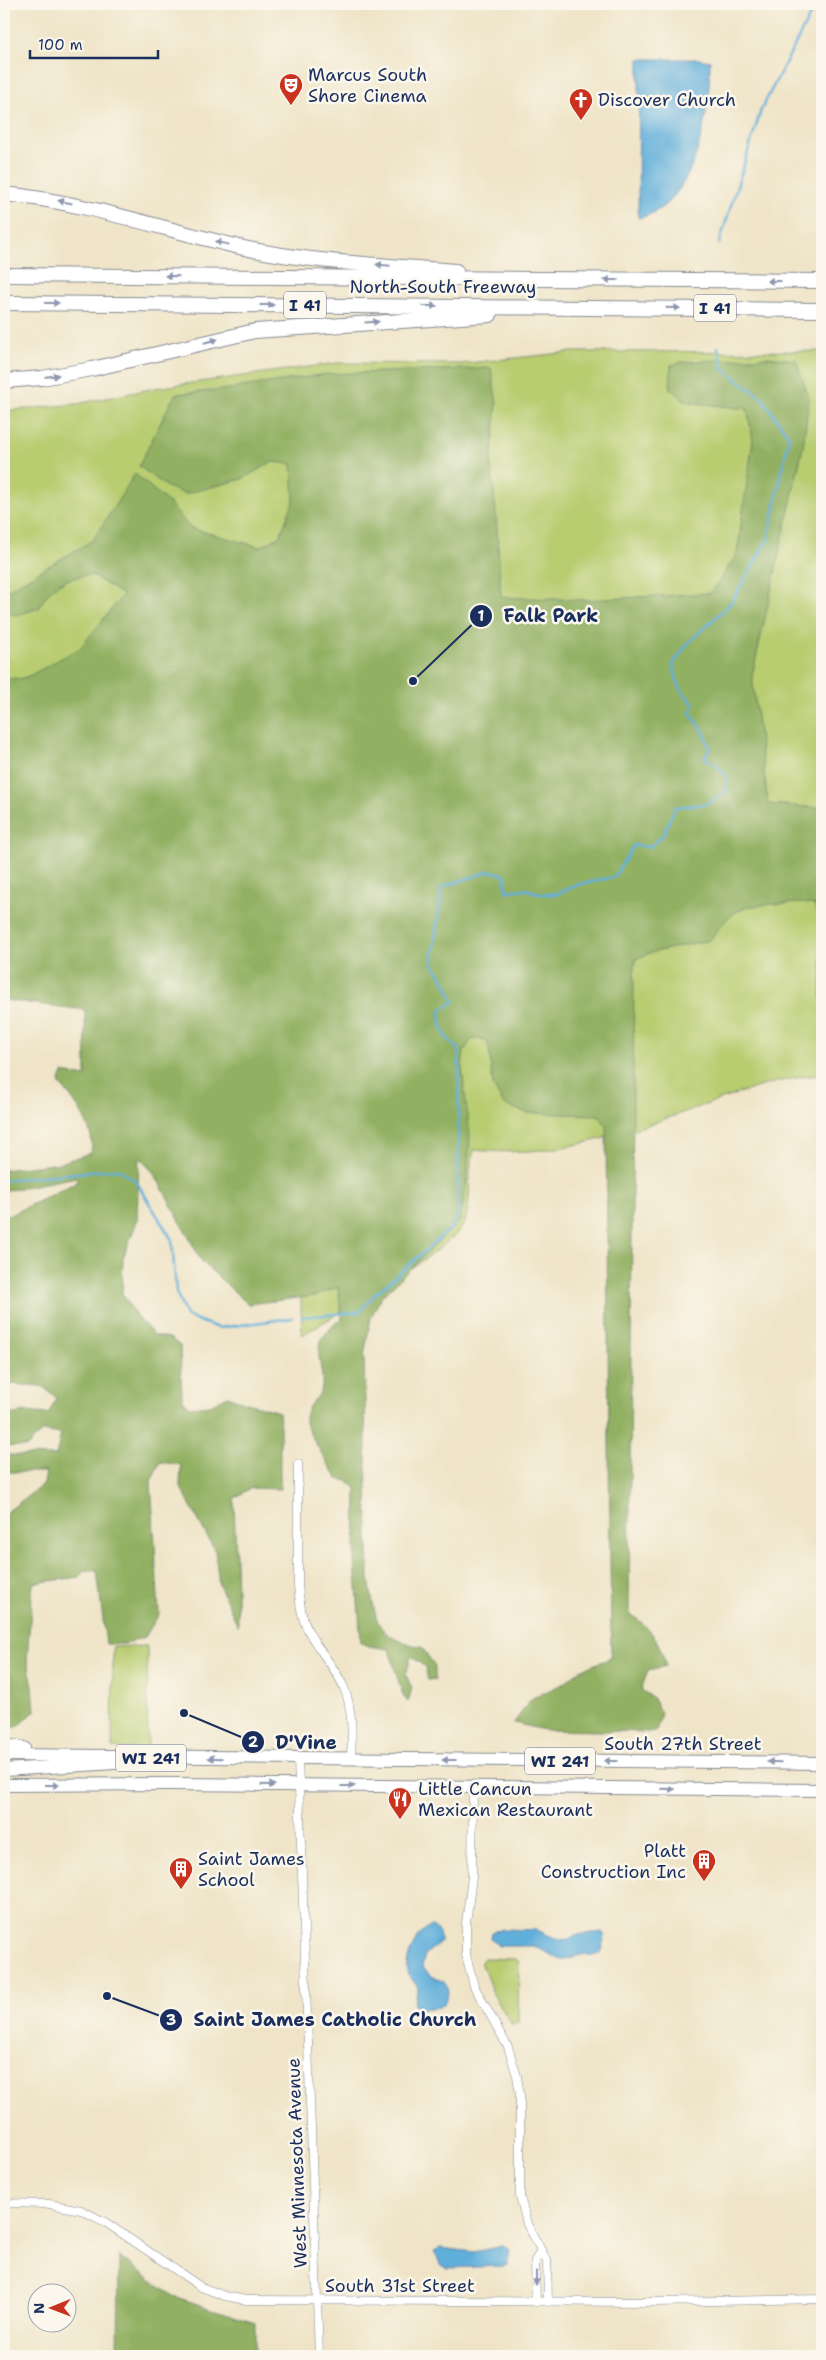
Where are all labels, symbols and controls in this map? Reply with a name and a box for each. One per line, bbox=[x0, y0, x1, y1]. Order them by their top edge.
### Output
scale bar bbox=[30, 28, 158, 60]
text: 100 m bbox=[38, 35, 83, 55]
place label: Marcus South Shore Cinema bbox=[308, 63, 427, 108]
theatre icon: Marcus South Shore Cinema bbox=[278, 72, 304, 106]
church icon: Discover Church bbox=[568, 87, 594, 121]
place label: Discover Church bbox=[598, 88, 736, 112]
one-way arrow bbox=[57, 198, 73, 206]
one-way arrow bbox=[215, 239, 230, 247]
one-way arrow bbox=[375, 260, 391, 268]
one-way arrow bbox=[164, 272, 180, 280]
street label: North-South Freeway bbox=[350, 275, 536, 299]
one-way arrow bbox=[603, 276, 619, 284]
one-way arrow bbox=[765, 277, 781, 285]
road number: I 41 bbox=[284, 292, 326, 318]
road number: I 41 bbox=[694, 294, 736, 322]
one-way arrow bbox=[45, 299, 61, 307]
one-way arrow bbox=[260, 301, 276, 309]
one-way arrow bbox=[422, 302, 438, 310]
one-way arrow bbox=[666, 304, 682, 312]
one-way arrow bbox=[364, 318, 380, 326]
one-way arrow bbox=[203, 336, 218, 344]
one-way arrow bbox=[45, 372, 61, 380]
callout: Falk Park bbox=[468, 599, 608, 633]
text: Falk Park bbox=[504, 603, 598, 628]
text: 1 bbox=[478, 606, 485, 626]
callout: D'Vine bbox=[240, 1725, 347, 1759]
text: D'Vine bbox=[275, 1730, 337, 1755]
text: 2 bbox=[248, 1732, 259, 1752]
street label: South 27th Street bbox=[604, 1732, 762, 1756]
road number: WI 241 bbox=[116, 1745, 186, 1772]
road number: WI 241 bbox=[525, 1748, 595, 1774]
one-way arrow bbox=[206, 1754, 222, 1762]
one-way arrow bbox=[440, 1756, 456, 1764]
one-way arrow bbox=[603, 1757, 619, 1765]
one-way arrow bbox=[765, 1758, 781, 1766]
place label: Little Cancun Mexican Restaurant bbox=[418, 1777, 593, 1822]
one-way arrow bbox=[45, 1781, 61, 1789]
one-way arrow bbox=[260, 1781, 276, 1789]
one-way arrow bbox=[340, 1782, 356, 1790]
one-way arrow bbox=[660, 1785, 676, 1793]
restaurant icon: Little Cancun Mexican Restaurant bbox=[387, 1786, 413, 1820]
place label: Platt Construction Inc bbox=[541, 1839, 686, 1884]
place label: Saint James School bbox=[198, 1847, 305, 1892]
building icon: Platt Construction Inc bbox=[691, 1848, 717, 1882]
building icon: Saint James School bbox=[168, 1856, 194, 1890]
callout: Saint James Catholic Church bbox=[158, 2003, 486, 2037]
text: Saint James Catholic Church bbox=[194, 2007, 477, 2032]
text: 3 bbox=[166, 2010, 176, 2030]
street label: West Minnesota Avenue bbox=[281, 2057, 313, 2269]
one-way arrow bbox=[532, 2270, 540, 2286]
street label: South 31st Street bbox=[325, 2274, 475, 2298]
north arrow bbox=[28, 2282, 78, 2332]
text: N bbox=[30, 2303, 48, 2314]

